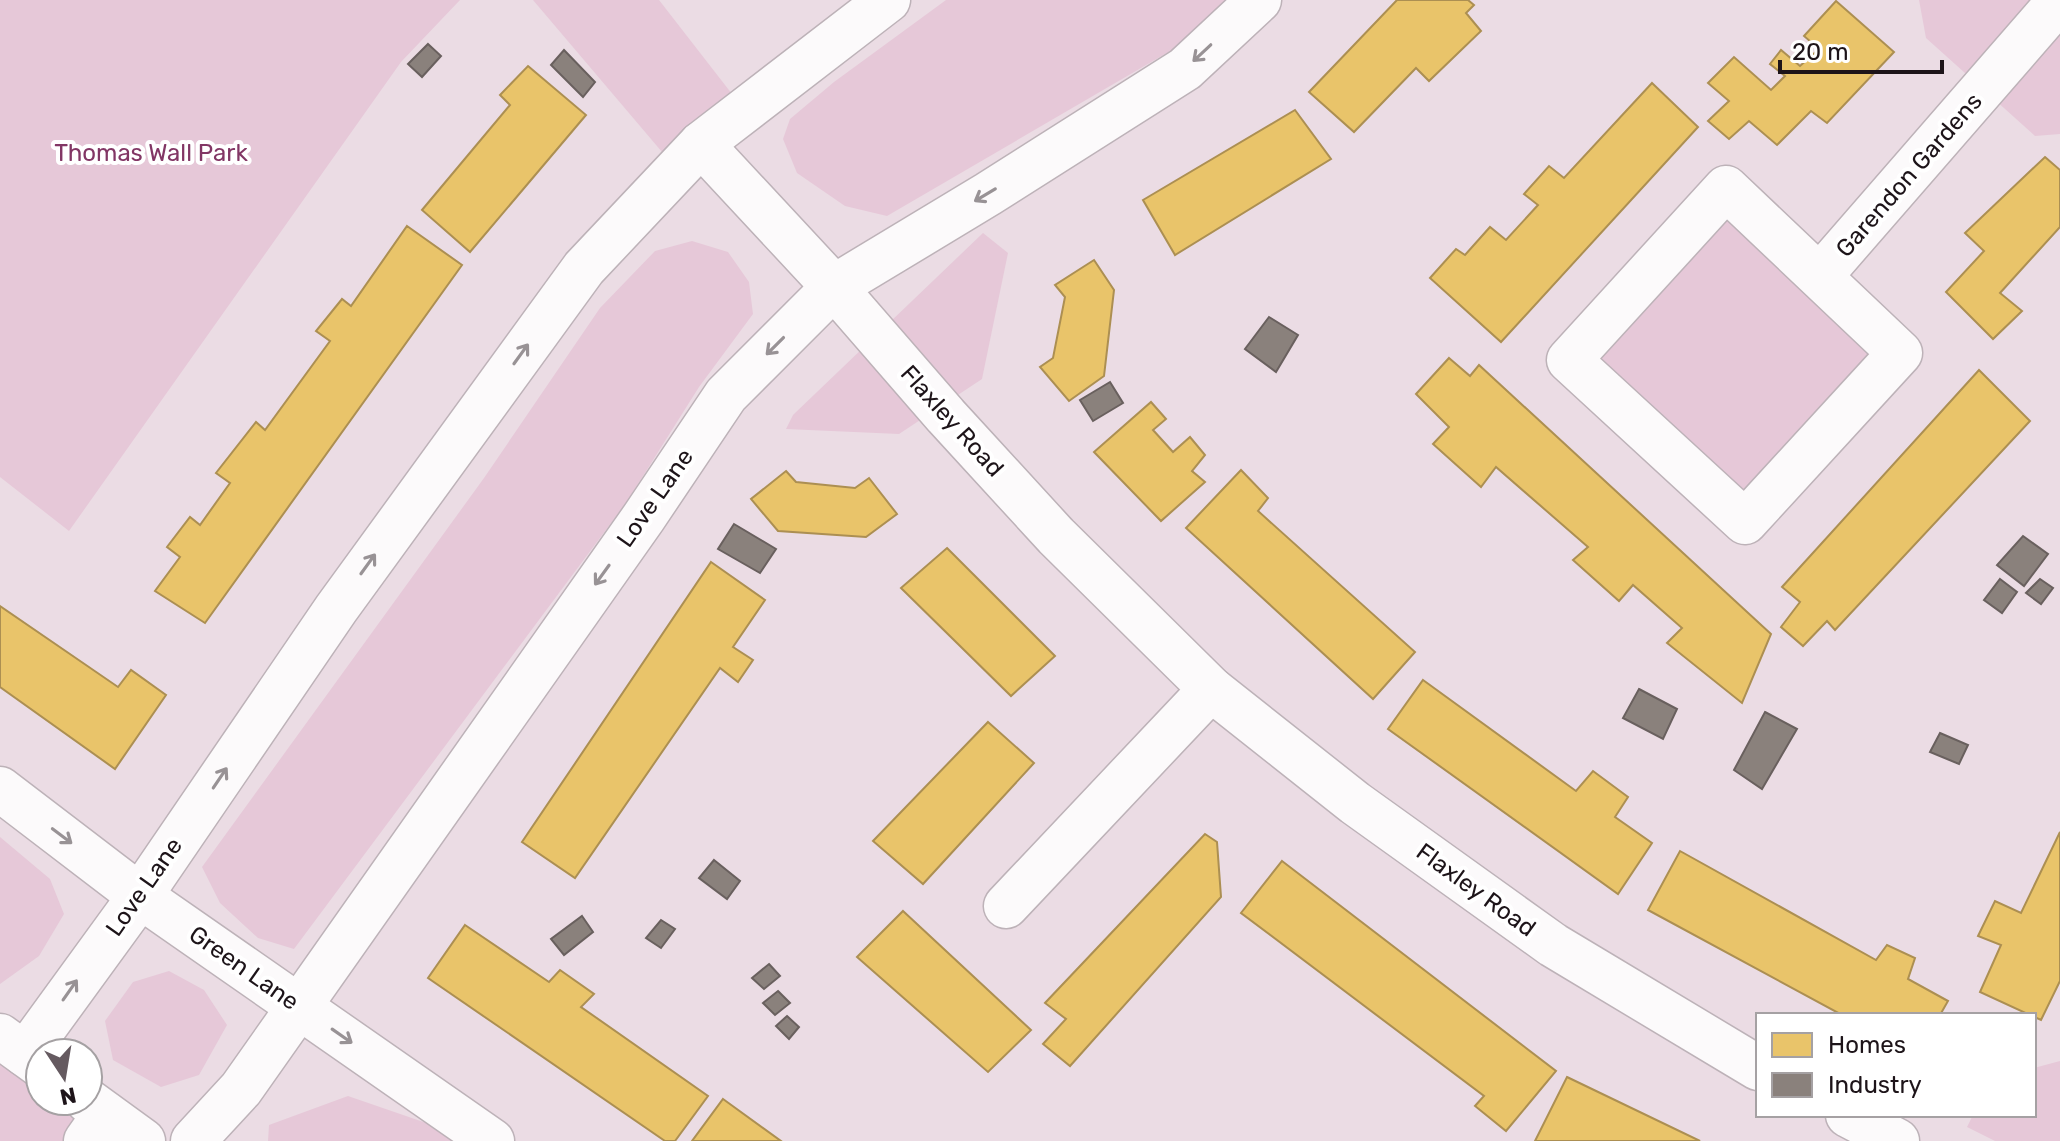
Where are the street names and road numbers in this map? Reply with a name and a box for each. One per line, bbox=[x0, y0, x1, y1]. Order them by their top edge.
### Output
street label: Garendon Gardens bbox=[1830, 87, 1988, 263]
street label: Flaxley Road bbox=[895, 360, 1009, 482]
street label: Love Lane bbox=[611, 443, 699, 553]
street label: Love Lane bbox=[100, 832, 188, 942]
street label: Flaxley Road bbox=[1411, 837, 1541, 943]
street label: Green Lane bbox=[184, 920, 304, 1016]

